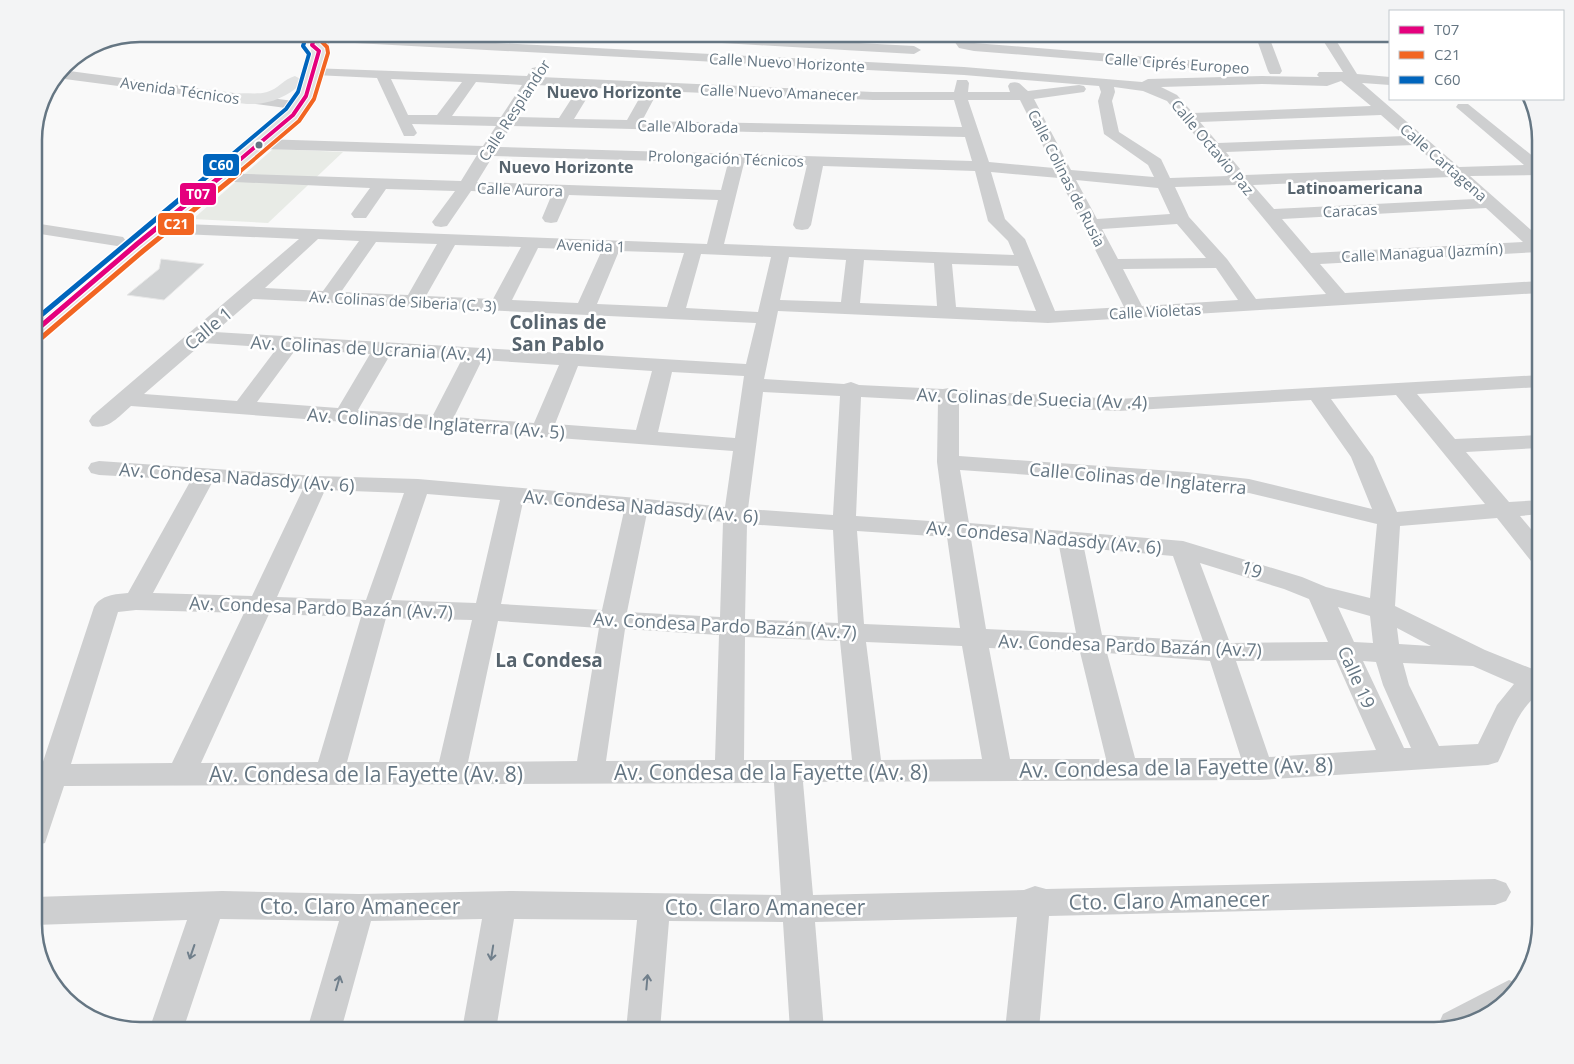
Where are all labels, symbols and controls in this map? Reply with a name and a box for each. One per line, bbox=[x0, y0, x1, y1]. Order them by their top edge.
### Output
legend bbox=[1389, 10, 1564, 100]
text: T07 bbox=[1434, 19, 1459, 39]
text: C21 bbox=[1434, 44, 1461, 64]
street label: Calle Nuevo Horizonte bbox=[709, 48, 865, 76]
street label: Calle Ciprés Europeo bbox=[1104, 48, 1250, 78]
street label: Calle Resplandor bbox=[474, 55, 554, 165]
text: C60 bbox=[1434, 69, 1461, 89]
street label: Avenida Técnicos bbox=[119, 72, 241, 108]
street label: Calle Nuevo Amanecer bbox=[700, 79, 858, 105]
district label: Nuevo Horizonte bbox=[546, 81, 682, 103]
street label: Calle Octavio Paz bbox=[1167, 95, 1259, 199]
street label: Calle Colinas de Rusia bbox=[1024, 106, 1110, 250]
street label: Calle Alborada bbox=[637, 115, 739, 137]
street label: Calle Cartagena bbox=[1396, 119, 1492, 205]
unlabelled marker bbox=[254, 140, 264, 150]
street label: Prolongación Técnicos bbox=[648, 145, 804, 171]
line badge: C60 bbox=[202, 153, 240, 177]
text: C60 bbox=[209, 155, 233, 174]
district label: Nuevo Horizonte bbox=[498, 156, 634, 178]
district label: Latinoamericana bbox=[1287, 177, 1423, 199]
street label: Calle Aurora bbox=[477, 178, 563, 200]
line badge: T07 bbox=[179, 182, 217, 206]
text: T07 bbox=[186, 184, 210, 203]
street label: Caracas bbox=[1322, 199, 1378, 221]
line badge: C21 bbox=[157, 212, 195, 236]
text: C21 bbox=[164, 214, 188, 233]
street label: Avenida 1 bbox=[556, 234, 626, 256]
street label: Calle Managua (Jazmín) bbox=[1341, 238, 1503, 266]
street label: Av. Colinas de Siberia (C. 3) bbox=[309, 286, 497, 316]
street label: Calle Violetas bbox=[1108, 299, 1202, 323]
street label: Calle 1 bbox=[179, 301, 237, 355]
district label: Colinas de San Pablo bbox=[509, 309, 607, 357]
street label: Av. Colinas de Ucrania (Av. 4) bbox=[250, 330, 492, 366]
street label: Av. Colinas de Suecia (Av .4) bbox=[916, 382, 1148, 414]
street label: Av. Colinas de Inglaterra (Av. 5) bbox=[306, 402, 566, 444]
street label: Av. Condesa Nadasdy (Av. 6) bbox=[118, 457, 356, 497]
street label: Calle Colinas de Inglaterra bbox=[1028, 457, 1248, 499]
street label: Av. Condesa Nadasdy (Av. 6) bbox=[522, 484, 760, 528]
street label: Av. Condesa Nadasdy (Av. 6) bbox=[925, 515, 1163, 559]
street label: 19 bbox=[1238, 554, 1266, 584]
street label: Av. Condesa Pardo Bazán (Av.7) bbox=[189, 590, 453, 624]
street label: Av. Condesa Pardo Bazán (Av.7) bbox=[593, 606, 857, 644]
street label: Av. Condesa Pardo Bazán (Av.7) bbox=[998, 628, 1262, 662]
street label: Calle 19 bbox=[1333, 642, 1381, 712]
district label: La Condesa bbox=[495, 647, 603, 673]
street label: Av. Condesa de la Fayette (Av. 8) bbox=[1019, 750, 1333, 784]
street label: Av. Condesa de la Fayette (Av. 8) bbox=[614, 758, 928, 786]
street label: Av. Condesa de la Fayette (Av. 8) bbox=[209, 760, 523, 788]
street label: Cto. Claro Amanecer bbox=[1068, 884, 1270, 916]
street label: Cto. Claro Amanecer bbox=[260, 892, 461, 920]
street label: Cto. Claro Amanecer bbox=[665, 893, 866, 921]
one-way arrow bbox=[187, 944, 197, 960]
one-way arrow bbox=[486, 945, 496, 961]
one-way arrow bbox=[642, 974, 652, 990]
one-way arrow bbox=[333, 976, 343, 992]

